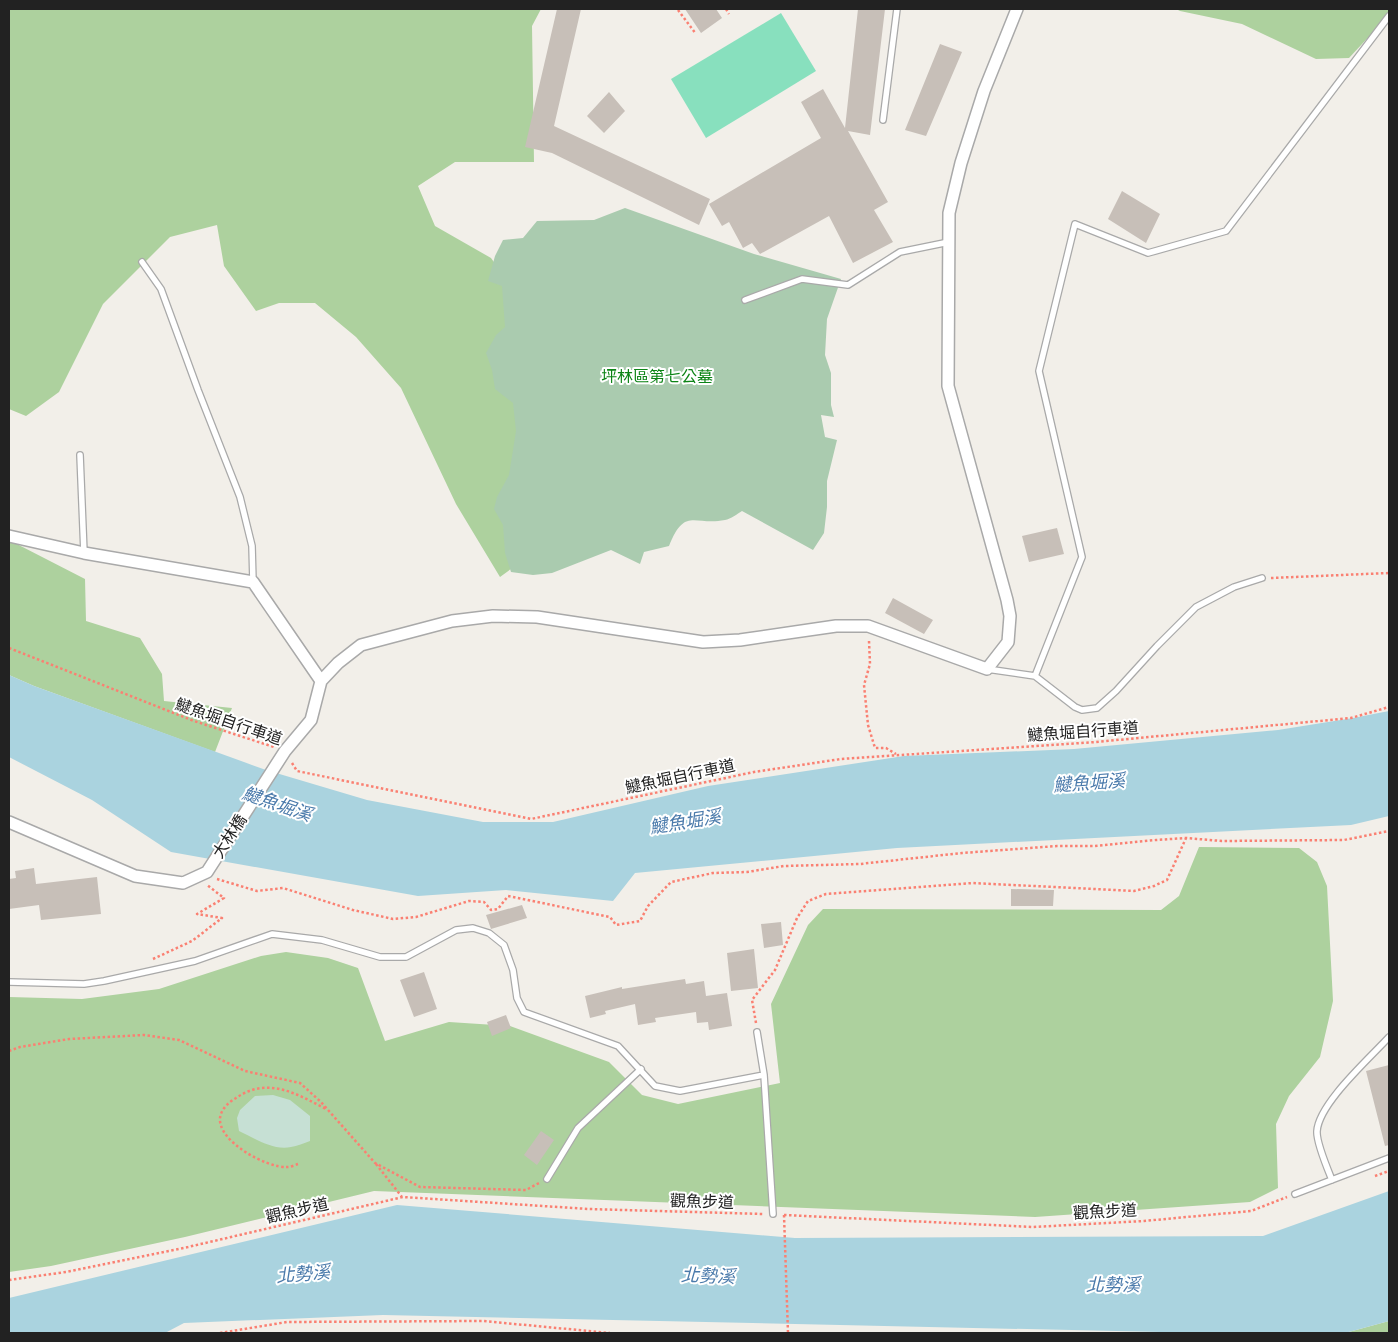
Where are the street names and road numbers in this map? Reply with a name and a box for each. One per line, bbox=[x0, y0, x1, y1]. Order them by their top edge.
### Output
street label: 𩻸魚堀自行車道 bbox=[172, 693, 285, 750]
street label: 𩻸魚堀自行車道 bbox=[1026, 717, 1140, 746]
street label: 𩻸魚堀自行車道 bbox=[623, 755, 737, 798]
street label: 大林橋 bbox=[208, 810, 251, 862]
street label: 觀魚步道 bbox=[670, 1190, 734, 1213]
street label: 觀魚步道 bbox=[264, 1193, 331, 1228]
street label: 觀魚步道 bbox=[1073, 1199, 1138, 1224]

